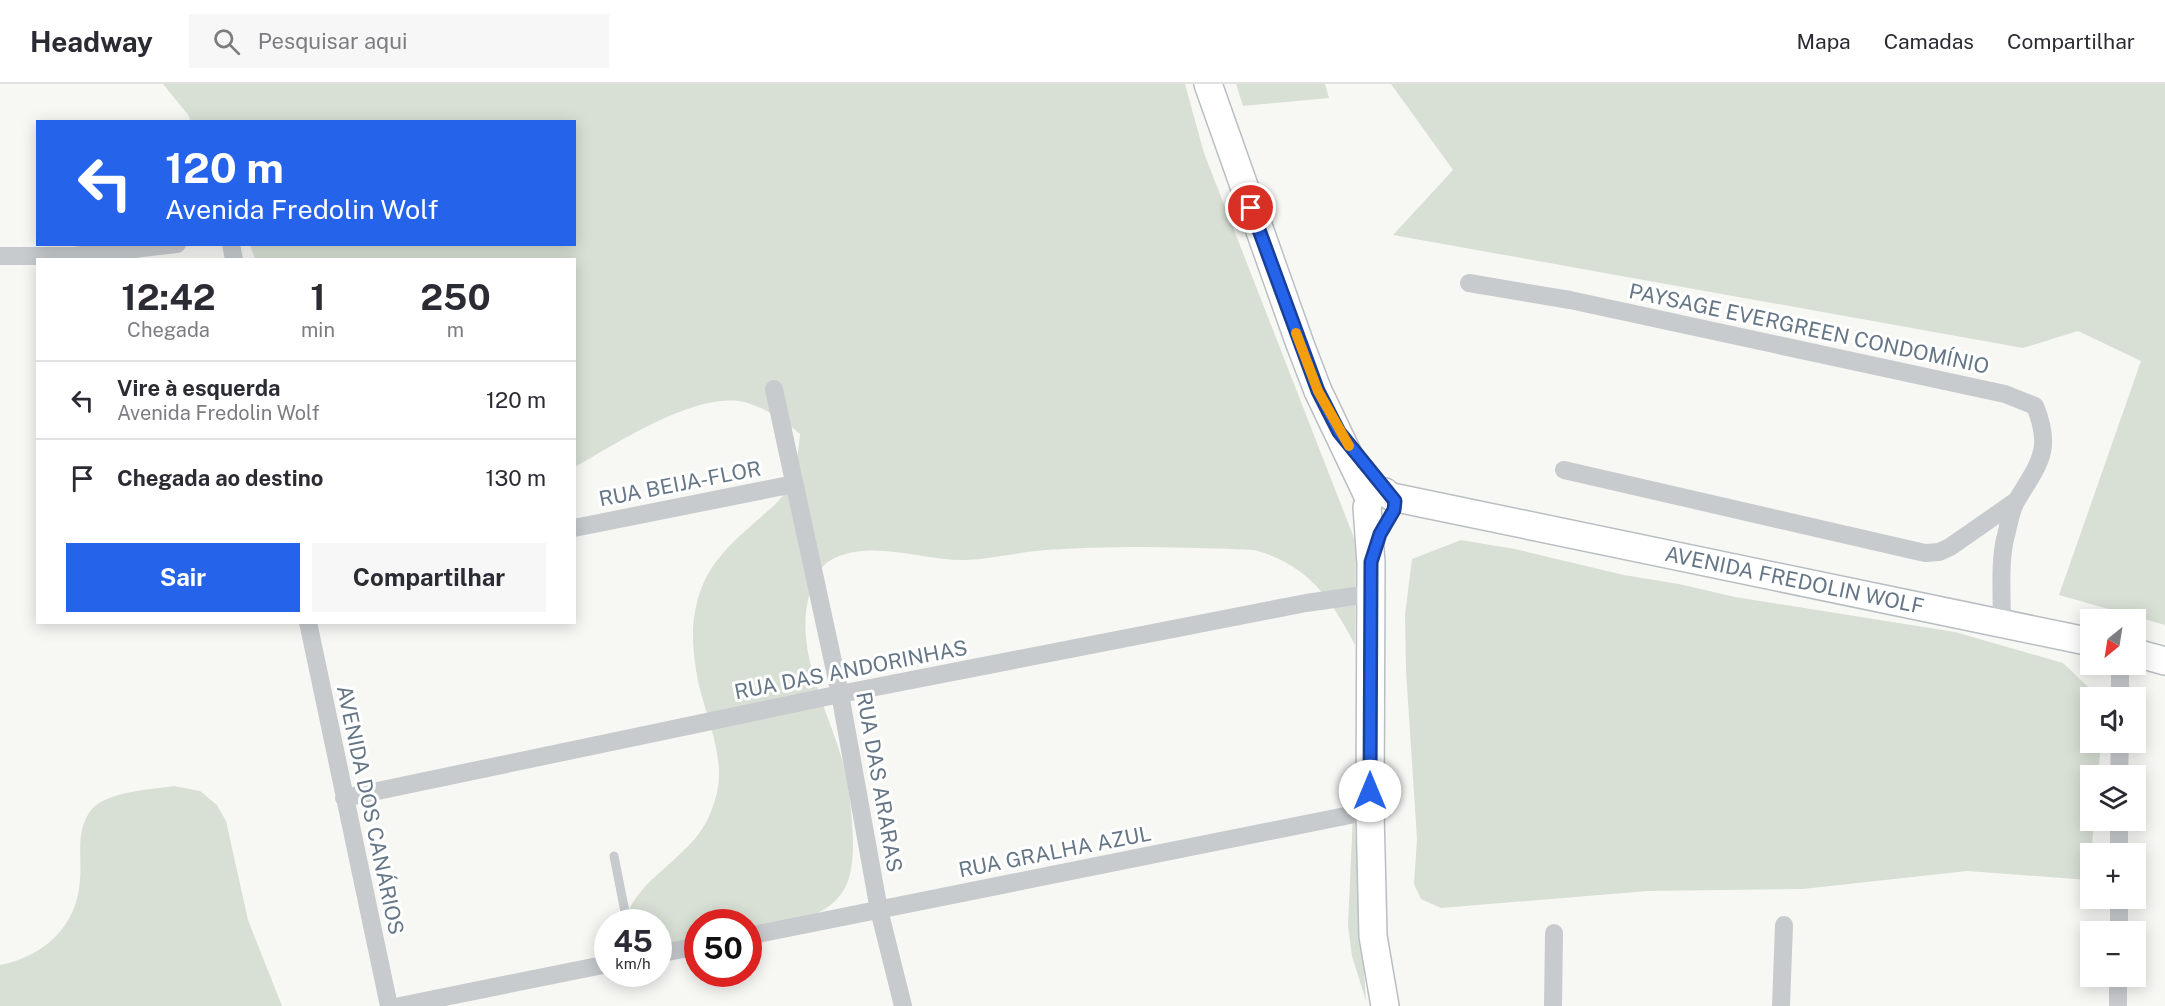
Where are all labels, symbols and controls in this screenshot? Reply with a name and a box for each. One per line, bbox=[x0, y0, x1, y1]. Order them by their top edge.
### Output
search box bbox=[189, 14, 609, 68]
text: Headway bbox=[30, 25, 153, 58]
icon: search bbox=[210, 25, 243, 58]
text: Pesquisar aqui bbox=[258, 28, 408, 54]
text: Mapa bbox=[1797, 29, 1851, 54]
text: Camadas bbox=[1884, 29, 1974, 54]
text: Compartilhar bbox=[2007, 29, 2135, 54]
text: 120 m bbox=[165, 143, 284, 192]
icon: left bbox=[66, 144, 144, 222]
pin bbox=[1225, 182, 1276, 233]
icon: arrive bbox=[1234, 191, 1267, 224]
text: Avenida Fredolin Wolf bbox=[165, 193, 439, 225]
text: 12:42 bbox=[121, 276, 216, 318]
text: 1 bbox=[310, 276, 326, 318]
text: 250 bbox=[420, 276, 491, 318]
street label: PAYSAGE EVERGREEN CONDOMÍNIO bbox=[1627, 278, 1991, 379]
text: Chegada bbox=[127, 318, 210, 342]
text: min bbox=[301, 318, 335, 342]
text: m bbox=[447, 318, 464, 342]
text: Vire à esquerda bbox=[117, 375, 281, 401]
icon: left bbox=[66, 384, 99, 417]
text: 120 m bbox=[486, 387, 546, 413]
text: Avenida Fredolin Wolf bbox=[117, 401, 320, 425]
street label: RUA BEIJA-FLOR bbox=[597, 456, 763, 511]
icon: arrive bbox=[66, 462, 99, 495]
text: Chegada ao destino bbox=[117, 465, 323, 491]
text: 130 m bbox=[485, 465, 546, 491]
street label: AVENIDA FREDOLIN WOLF bbox=[1663, 541, 1926, 619]
button: Sair bbox=[66, 543, 300, 612]
button: Compartilhar bbox=[312, 543, 546, 612]
north arrow bbox=[2080, 609, 2146, 675]
map controls bbox=[2080, 609, 2146, 987]
street label: RUA DAS ANDORINHAS bbox=[732, 635, 970, 704]
street label: AVENIDA DOS CANÁRIOS bbox=[332, 683, 409, 937]
button: sound bbox=[2080, 687, 2146, 753]
street label: RUA DAS ARARAS bbox=[851, 690, 908, 874]
position arrow bbox=[1338, 759, 1402, 823]
button: layers bbox=[2080, 765, 2146, 831]
street label: RUA GRALHA AZUL bbox=[956, 821, 1153, 882]
button: + bbox=[2080, 843, 2146, 909]
speed limit sign: 50 bbox=[684, 909, 762, 987]
button: − bbox=[2080, 921, 2146, 987]
text: 45 bbox=[613, 923, 653, 959]
text: km/h bbox=[615, 955, 651, 972]

